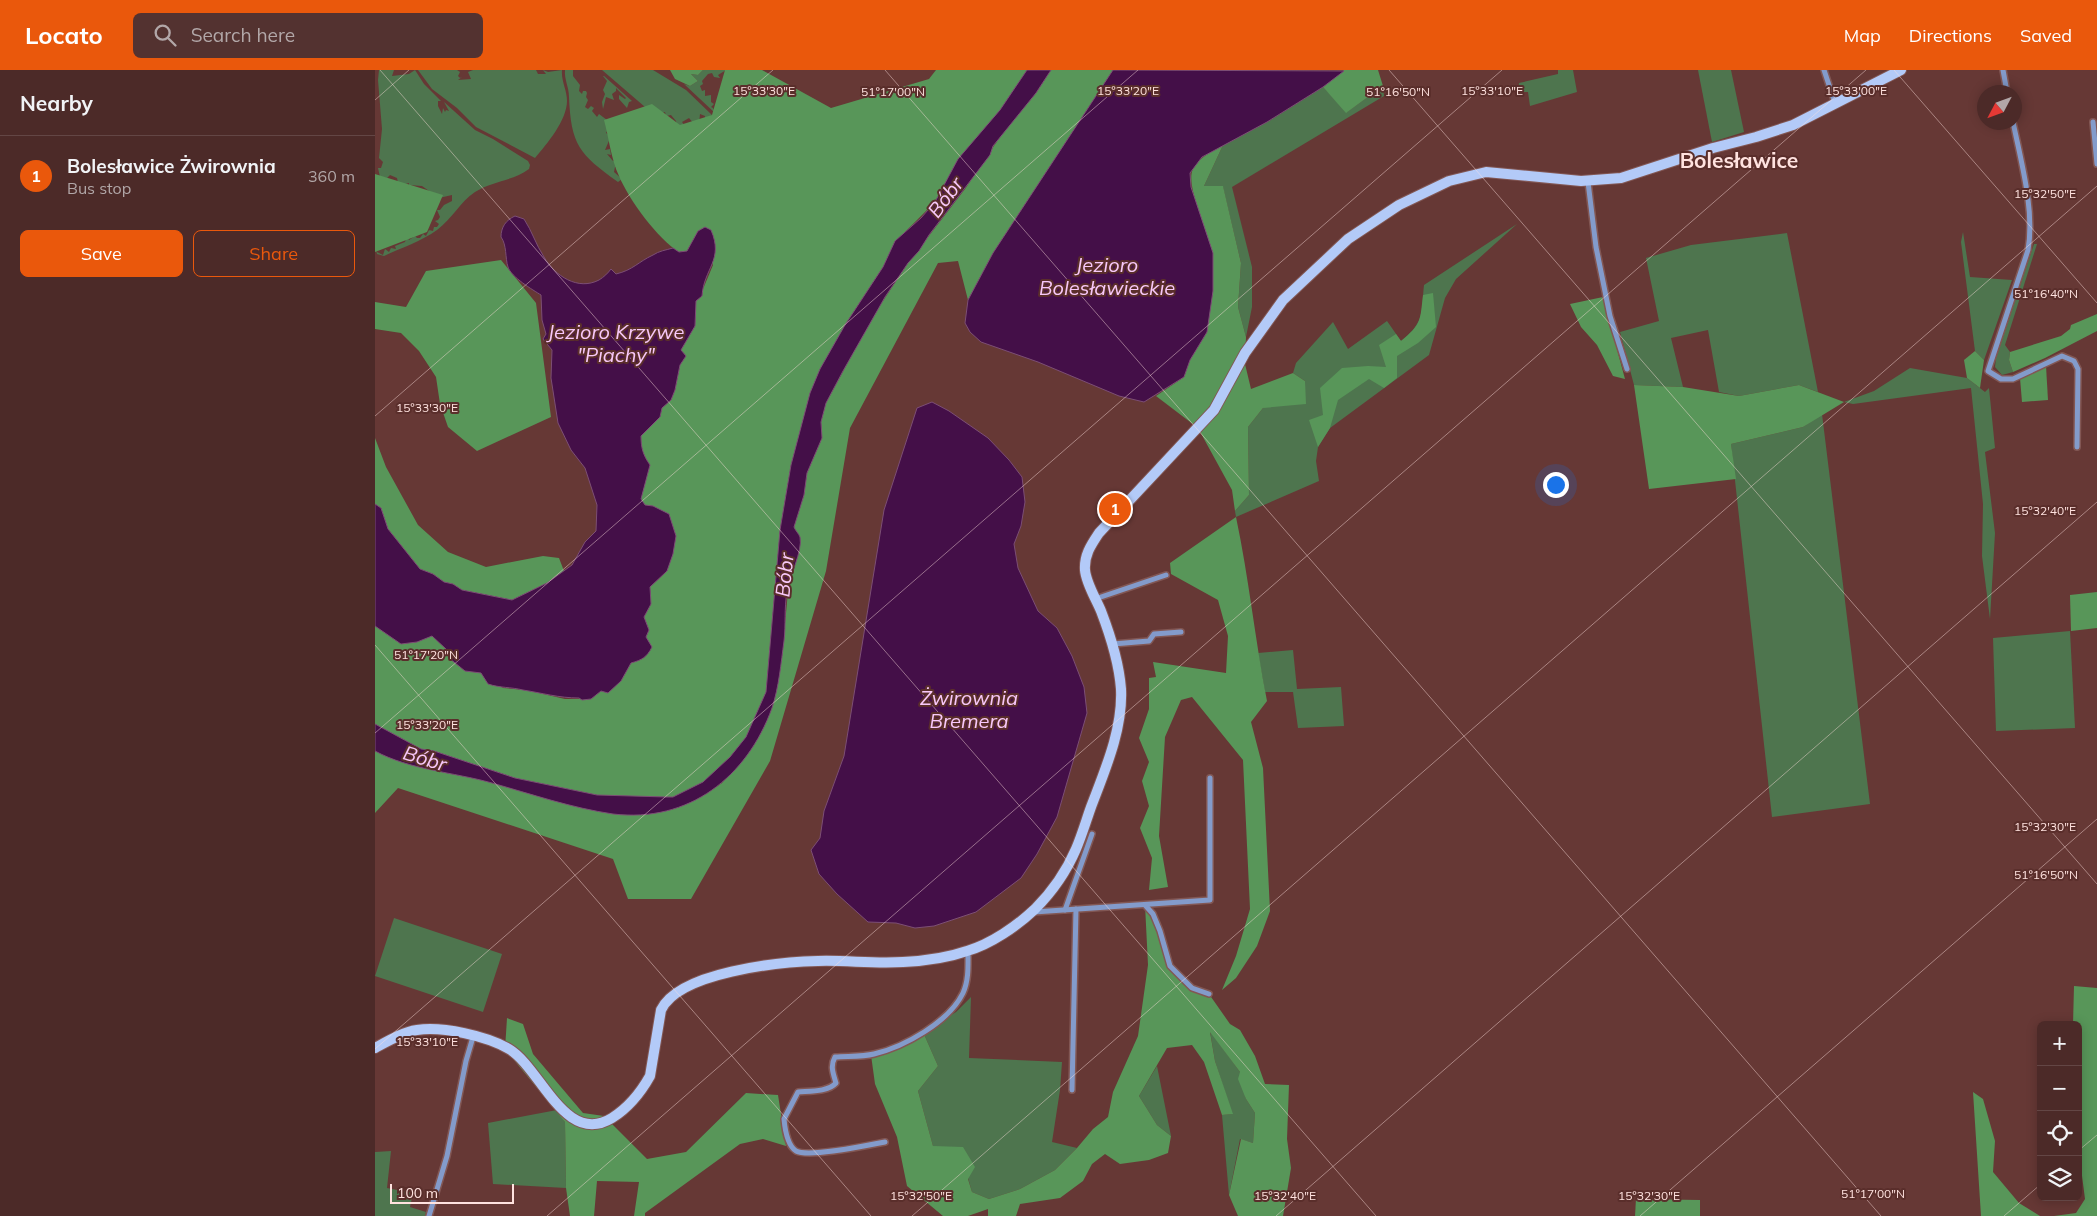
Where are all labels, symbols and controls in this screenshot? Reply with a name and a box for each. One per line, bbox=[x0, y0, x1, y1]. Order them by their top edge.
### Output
search box bbox=[133, 13, 483, 58]
text: Locato bbox=[25, 20, 103, 50]
icon: search bbox=[151, 21, 179, 49]
text: Search here bbox=[191, 23, 295, 47]
text: Map bbox=[1844, 24, 1881, 47]
text: Directions bbox=[1909, 24, 1992, 47]
text: Saved bbox=[2020, 24, 2072, 47]
text: 15°33'30"E bbox=[733, 83, 795, 98]
text: 15°33'20"E bbox=[1097, 83, 1159, 98]
text: 15°33'10"E bbox=[1461, 83, 1523, 98]
text: 15°33'00"E bbox=[1825, 83, 1887, 98]
text: 51°17'00"N bbox=[861, 84, 925, 99]
text: 51°16'50"N bbox=[1366, 84, 1430, 99]
north arrow bbox=[1977, 85, 2022, 130]
text: Nearby bbox=[20, 90, 93, 116]
district label: Bolesławice bbox=[1680, 147, 1798, 173]
text: Bolesławice Żwirownia bbox=[67, 154, 276, 178]
text: 1 bbox=[31, 166, 41, 186]
text: 360 m bbox=[308, 166, 355, 186]
water label: Bóbr bbox=[922, 171, 969, 222]
text: Bus stop bbox=[67, 178, 131, 198]
text: 15°32'50"E bbox=[2014, 186, 2076, 201]
button: Save bbox=[20, 230, 183, 277]
button: Share bbox=[193, 230, 355, 277]
water label: Jezioro Bolesławieckie bbox=[1039, 252, 1175, 300]
text: 51°16'40"N bbox=[2014, 286, 2078, 301]
water label: Jezioro Krzywe "Piachy" bbox=[546, 319, 685, 367]
text: 15°33'30"E bbox=[396, 400, 458, 415]
your location bbox=[1543, 472, 1569, 498]
pin: 1 bbox=[1099, 490, 1131, 528]
text: 15°32'40"E bbox=[2014, 503, 2076, 518]
water label: Bóbr bbox=[769, 551, 799, 598]
text: 51°17'20"N bbox=[394, 647, 458, 662]
water label: Żwirownia Bremera bbox=[920, 685, 1018, 733]
text: 15°33'20"E bbox=[396, 717, 458, 732]
water label: Bóbr bbox=[400, 740, 451, 777]
text: 15°32'30"E bbox=[2014, 819, 2076, 834]
text: 51°16'50"N bbox=[2014, 867, 2078, 882]
map controls bbox=[2037, 1021, 2082, 1201]
button: + bbox=[2037, 1021, 2082, 1066]
text: 15°33'10"E bbox=[396, 1034, 458, 1049]
button: − bbox=[2037, 1066, 2082, 1111]
button: locate bbox=[2037, 1111, 2082, 1156]
button: layers bbox=[2037, 1156, 2082, 1201]
scale bar bbox=[390, 1181, 514, 1204]
text: 100 m bbox=[397, 1184, 438, 1202]
text: 51°17'00"N bbox=[1841, 1186, 1905, 1201]
text: 15°32'50"E bbox=[890, 1188, 952, 1203]
text: 15°32'40"E bbox=[1254, 1188, 1316, 1203]
text: 15°32'30"E bbox=[1618, 1188, 1680, 1203]

